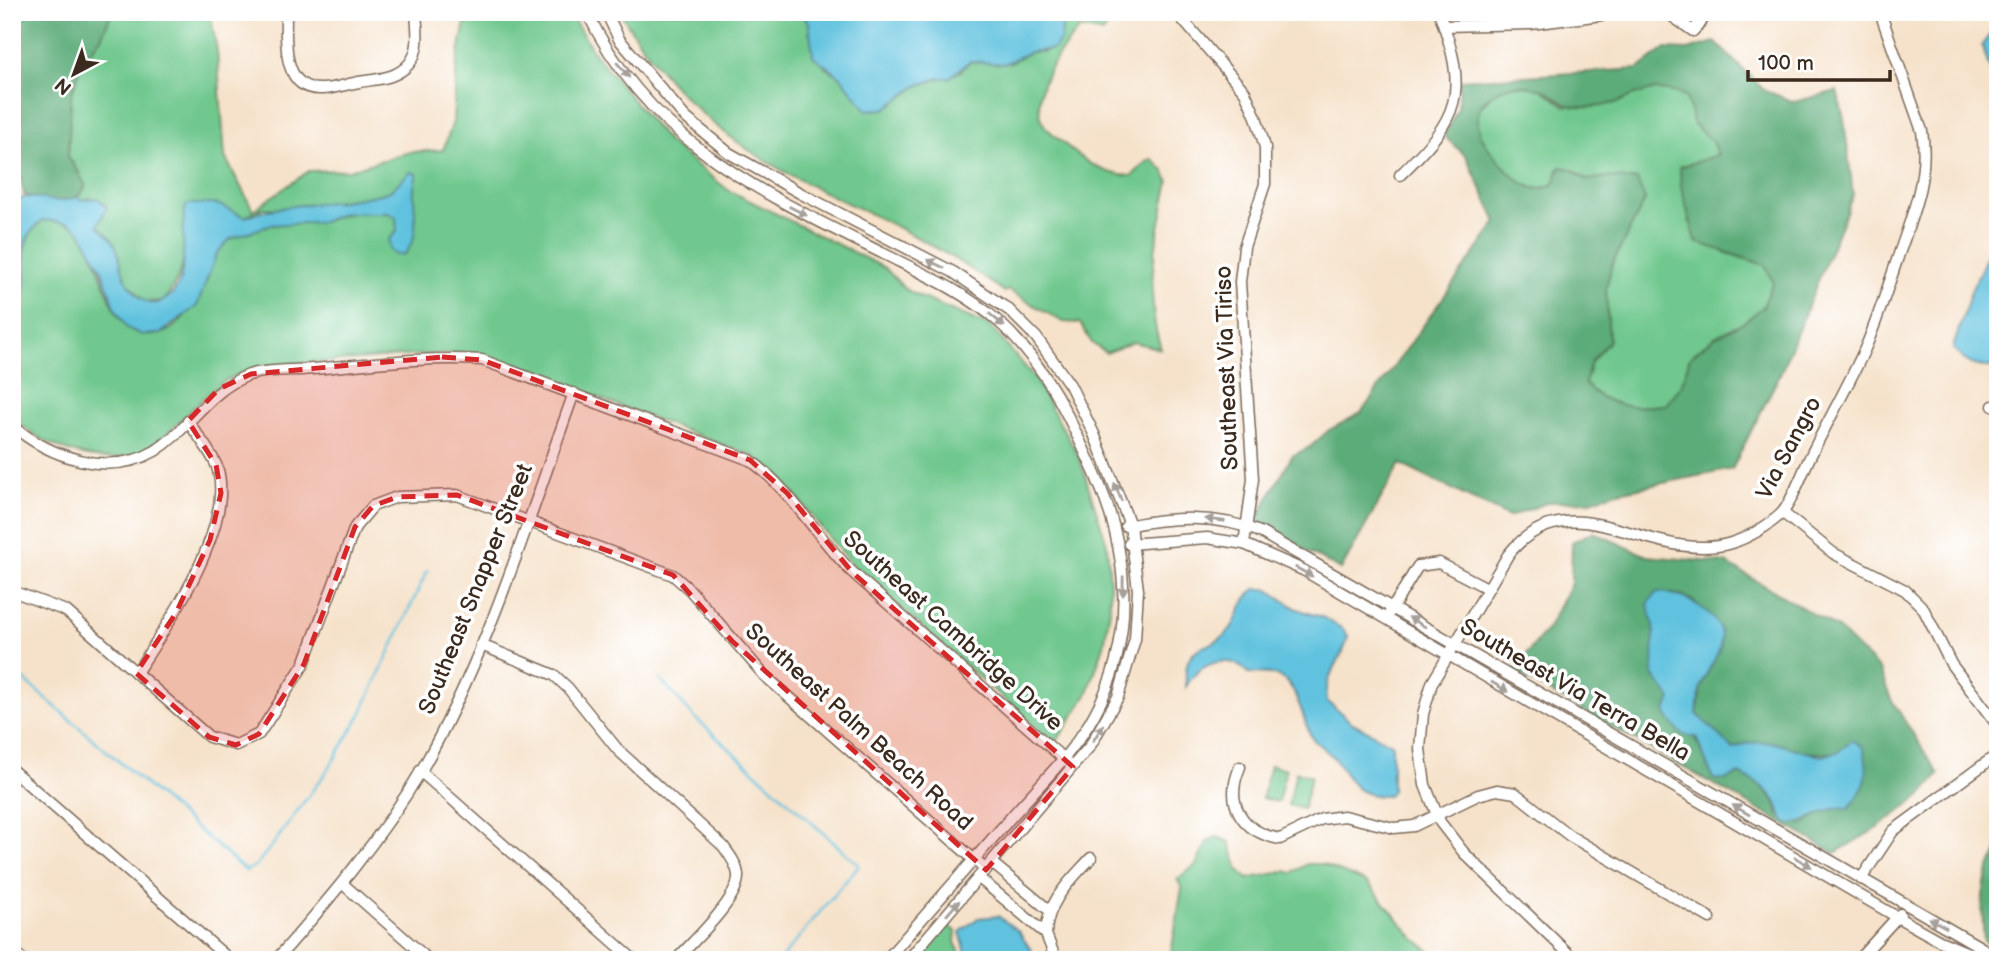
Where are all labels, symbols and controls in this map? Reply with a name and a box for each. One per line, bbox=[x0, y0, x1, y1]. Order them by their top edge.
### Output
north arrow bbox=[38, 38, 108, 108]
scale bar bbox=[1748, 38, 1889, 82]
text: 100 m bbox=[1758, 51, 1814, 76]
one-way arrow bbox=[615, 61, 630, 79]
text: N bbox=[51, 72, 77, 99]
one-way arrow bbox=[788, 205, 808, 216]
one-way arrow bbox=[926, 258, 946, 269]
street label: Southeast Via Tiriso bbox=[1209, 265, 1245, 471]
one-way arrow bbox=[987, 313, 1005, 328]
street label: Via Sangro bbox=[1750, 392, 1828, 504]
street label: Southeast Snapper Street bbox=[413, 460, 539, 718]
one-way arrow bbox=[1112, 481, 1123, 502]
one-way arrow bbox=[1204, 515, 1226, 526]
street label: Southeast Cambridge Drive bbox=[837, 525, 1069, 737]
one-way arrow bbox=[1294, 565, 1314, 577]
one-way arrow bbox=[1118, 575, 1129, 597]
street label: Southeast Via Terra Bella bbox=[1455, 613, 1695, 767]
one-way arrow bbox=[1407, 616, 1426, 628]
street label: Southeast Palm Beach Road bbox=[739, 617, 979, 837]
one-way arrow bbox=[1490, 681, 1509, 693]
one-way arrow bbox=[1092, 723, 1105, 743]
one-way arrow bbox=[1731, 804, 1750, 816]
one-way arrow bbox=[1793, 856, 1812, 868]
one-way arrow bbox=[945, 899, 961, 917]
one-way arrow bbox=[1928, 918, 1948, 929]

